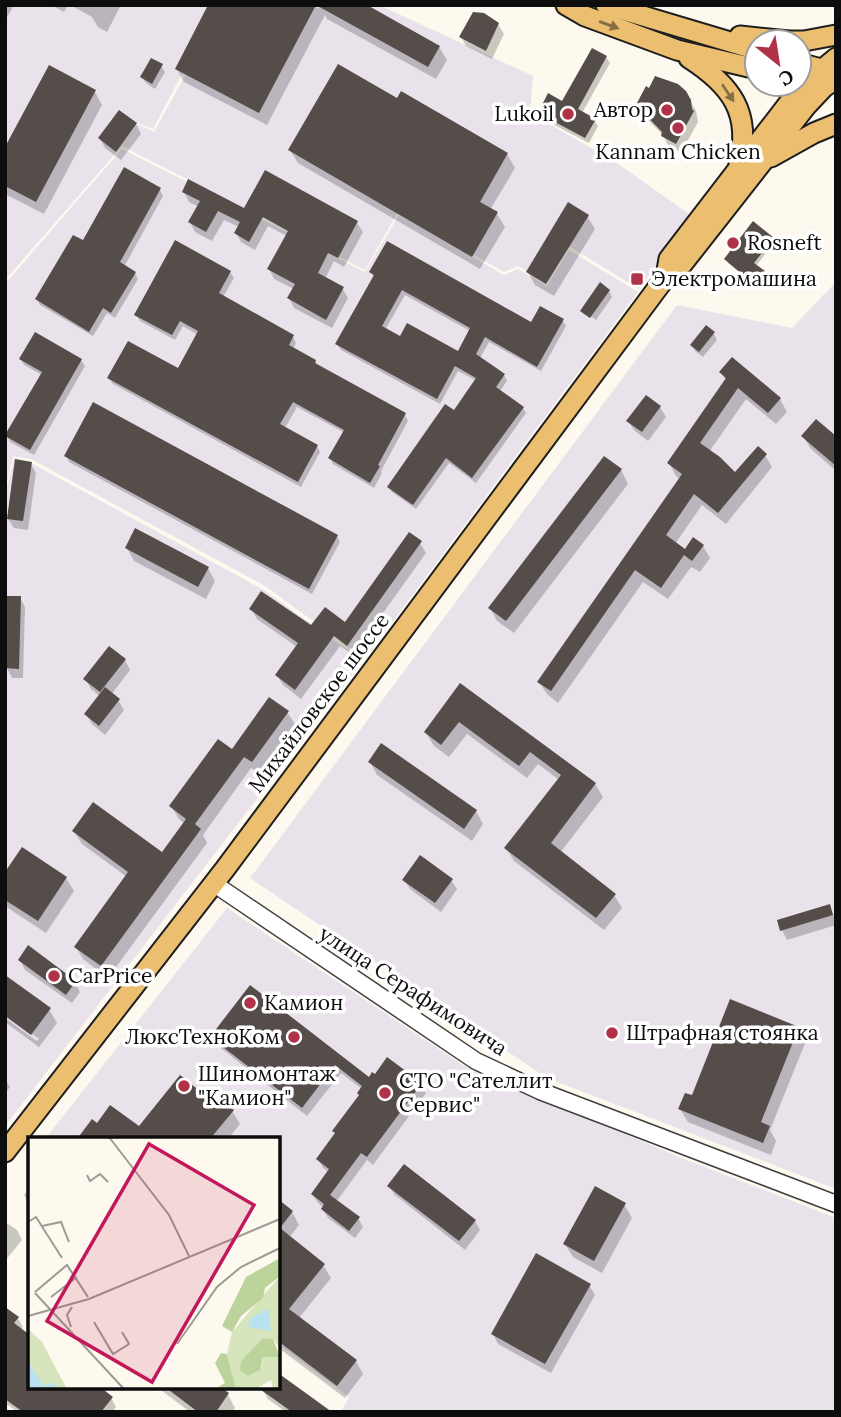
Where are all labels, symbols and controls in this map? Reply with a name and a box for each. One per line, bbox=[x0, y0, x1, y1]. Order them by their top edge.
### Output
one-way arrow bbox=[598, 20, 619, 31]
north arrow bbox=[743, 28, 813, 98]
text: С bbox=[775, 64, 798, 91]
one-way arrow bbox=[722, 83, 735, 103]
place label: Автор bbox=[593, 96, 653, 123]
place label: Lukoil bbox=[494, 100, 554, 127]
marker: Автор bbox=[659, 102, 675, 118]
marker: Lukoil bbox=[560, 106, 576, 122]
marker: Kannam Chicken bbox=[670, 120, 686, 136]
place label: Kannam Chicken bbox=[595, 138, 761, 165]
place label: Rosneft bbox=[747, 229, 823, 256]
marker: Rosneft bbox=[725, 235, 741, 251]
place label: Электромашина bbox=[651, 265, 817, 292]
marker: Электромашина bbox=[629, 271, 645, 287]
street label: Михайловское шоссе bbox=[242, 608, 395, 798]
street label: улица Серафимовича bbox=[314, 920, 513, 1062]
place label: CarPrice bbox=[68, 962, 152, 989]
marker: CarPrice bbox=[46, 968, 62, 984]
place label: Камион bbox=[264, 989, 343, 1016]
marker: Камион bbox=[242, 995, 258, 1011]
place label: Штрафная стоянка bbox=[626, 1019, 819, 1046]
place label: ЛюксТехноКом bbox=[125, 1023, 280, 1050]
marker: Штрафная стоянка bbox=[604, 1025, 620, 1041]
marker: ЛюксТехноКом bbox=[286, 1029, 302, 1045]
place label: Шиномонтаж "Камион" bbox=[198, 1060, 337, 1111]
place label: СТО "Сателлит Сервис" bbox=[399, 1067, 552, 1118]
marker: Шиномонтаж "Камион" bbox=[176, 1078, 192, 1094]
marker: СТО "Сателлит Сервис" bbox=[377, 1085, 393, 1101]
inset map bbox=[28, 1137, 280, 1389]

